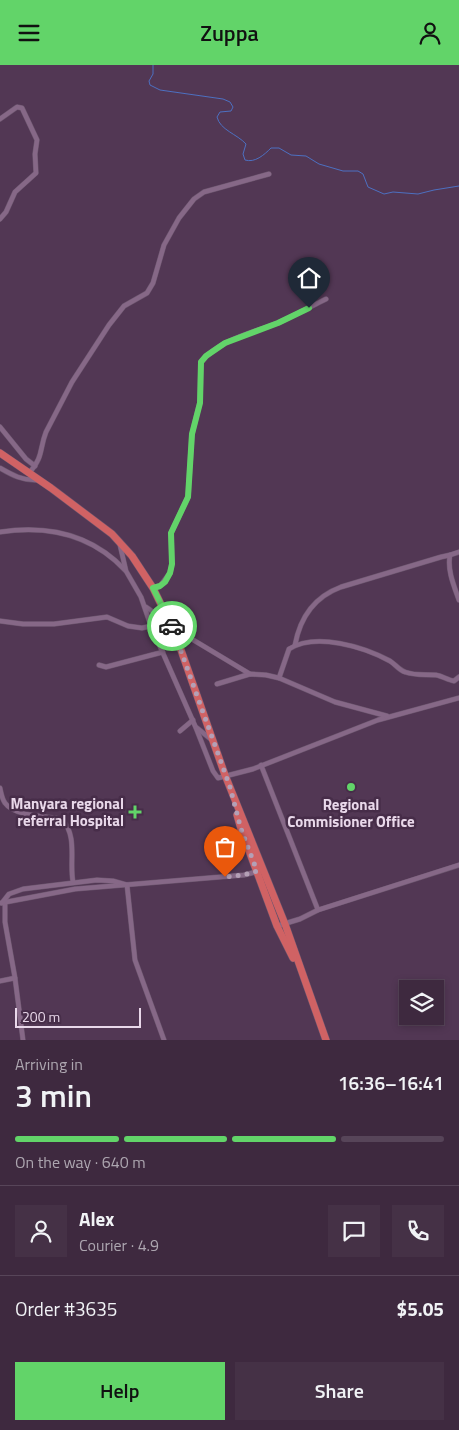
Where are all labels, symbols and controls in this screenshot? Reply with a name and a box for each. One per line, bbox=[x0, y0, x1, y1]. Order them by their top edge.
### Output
text: Zuppa bbox=[200, 16, 259, 50]
icon: menu bbox=[15, 19, 43, 47]
icon: person bbox=[416, 19, 444, 47]
pin bbox=[288, 257, 330, 308]
icon: home bbox=[295, 264, 323, 292]
courier bbox=[147, 601, 197, 651]
icon: car bbox=[158, 612, 186, 640]
marker: Regional Commisioner Office bbox=[345, 781, 357, 793]
place label: Manyara regional referral Hospital bbox=[11, 792, 124, 832]
place label: Regional Commisioner Office bbox=[287, 793, 415, 833]
marker: Manyara regional referral Hospital bbox=[128, 805, 142, 819]
pin bbox=[204, 826, 246, 877]
icon: bag bbox=[211, 833, 239, 861]
map controls bbox=[399, 980, 444, 1025]
button: layers bbox=[399, 980, 444, 1025]
scale bar bbox=[15, 1005, 141, 1028]
text: 200 m bbox=[22, 1006, 60, 1027]
text: Arriving in bbox=[15, 1052, 83, 1076]
text: 16:36–16:41 bbox=[338, 1068, 444, 1097]
text: 3 min bbox=[15, 1071, 92, 1119]
text: On the way · 640 m bbox=[15, 1150, 146, 1174]
text: Alex bbox=[79, 1204, 114, 1233]
button: person bbox=[15, 1205, 67, 1257]
button: chat bbox=[328, 1205, 380, 1257]
button: phone bbox=[392, 1205, 444, 1257]
text: Courier · 4.9 bbox=[79, 1233, 159, 1257]
text: Order #3635 bbox=[15, 1294, 117, 1323]
text: $5.05 bbox=[397, 1294, 444, 1323]
button: Help bbox=[15, 1362, 225, 1420]
button: Share bbox=[235, 1362, 444, 1420]

